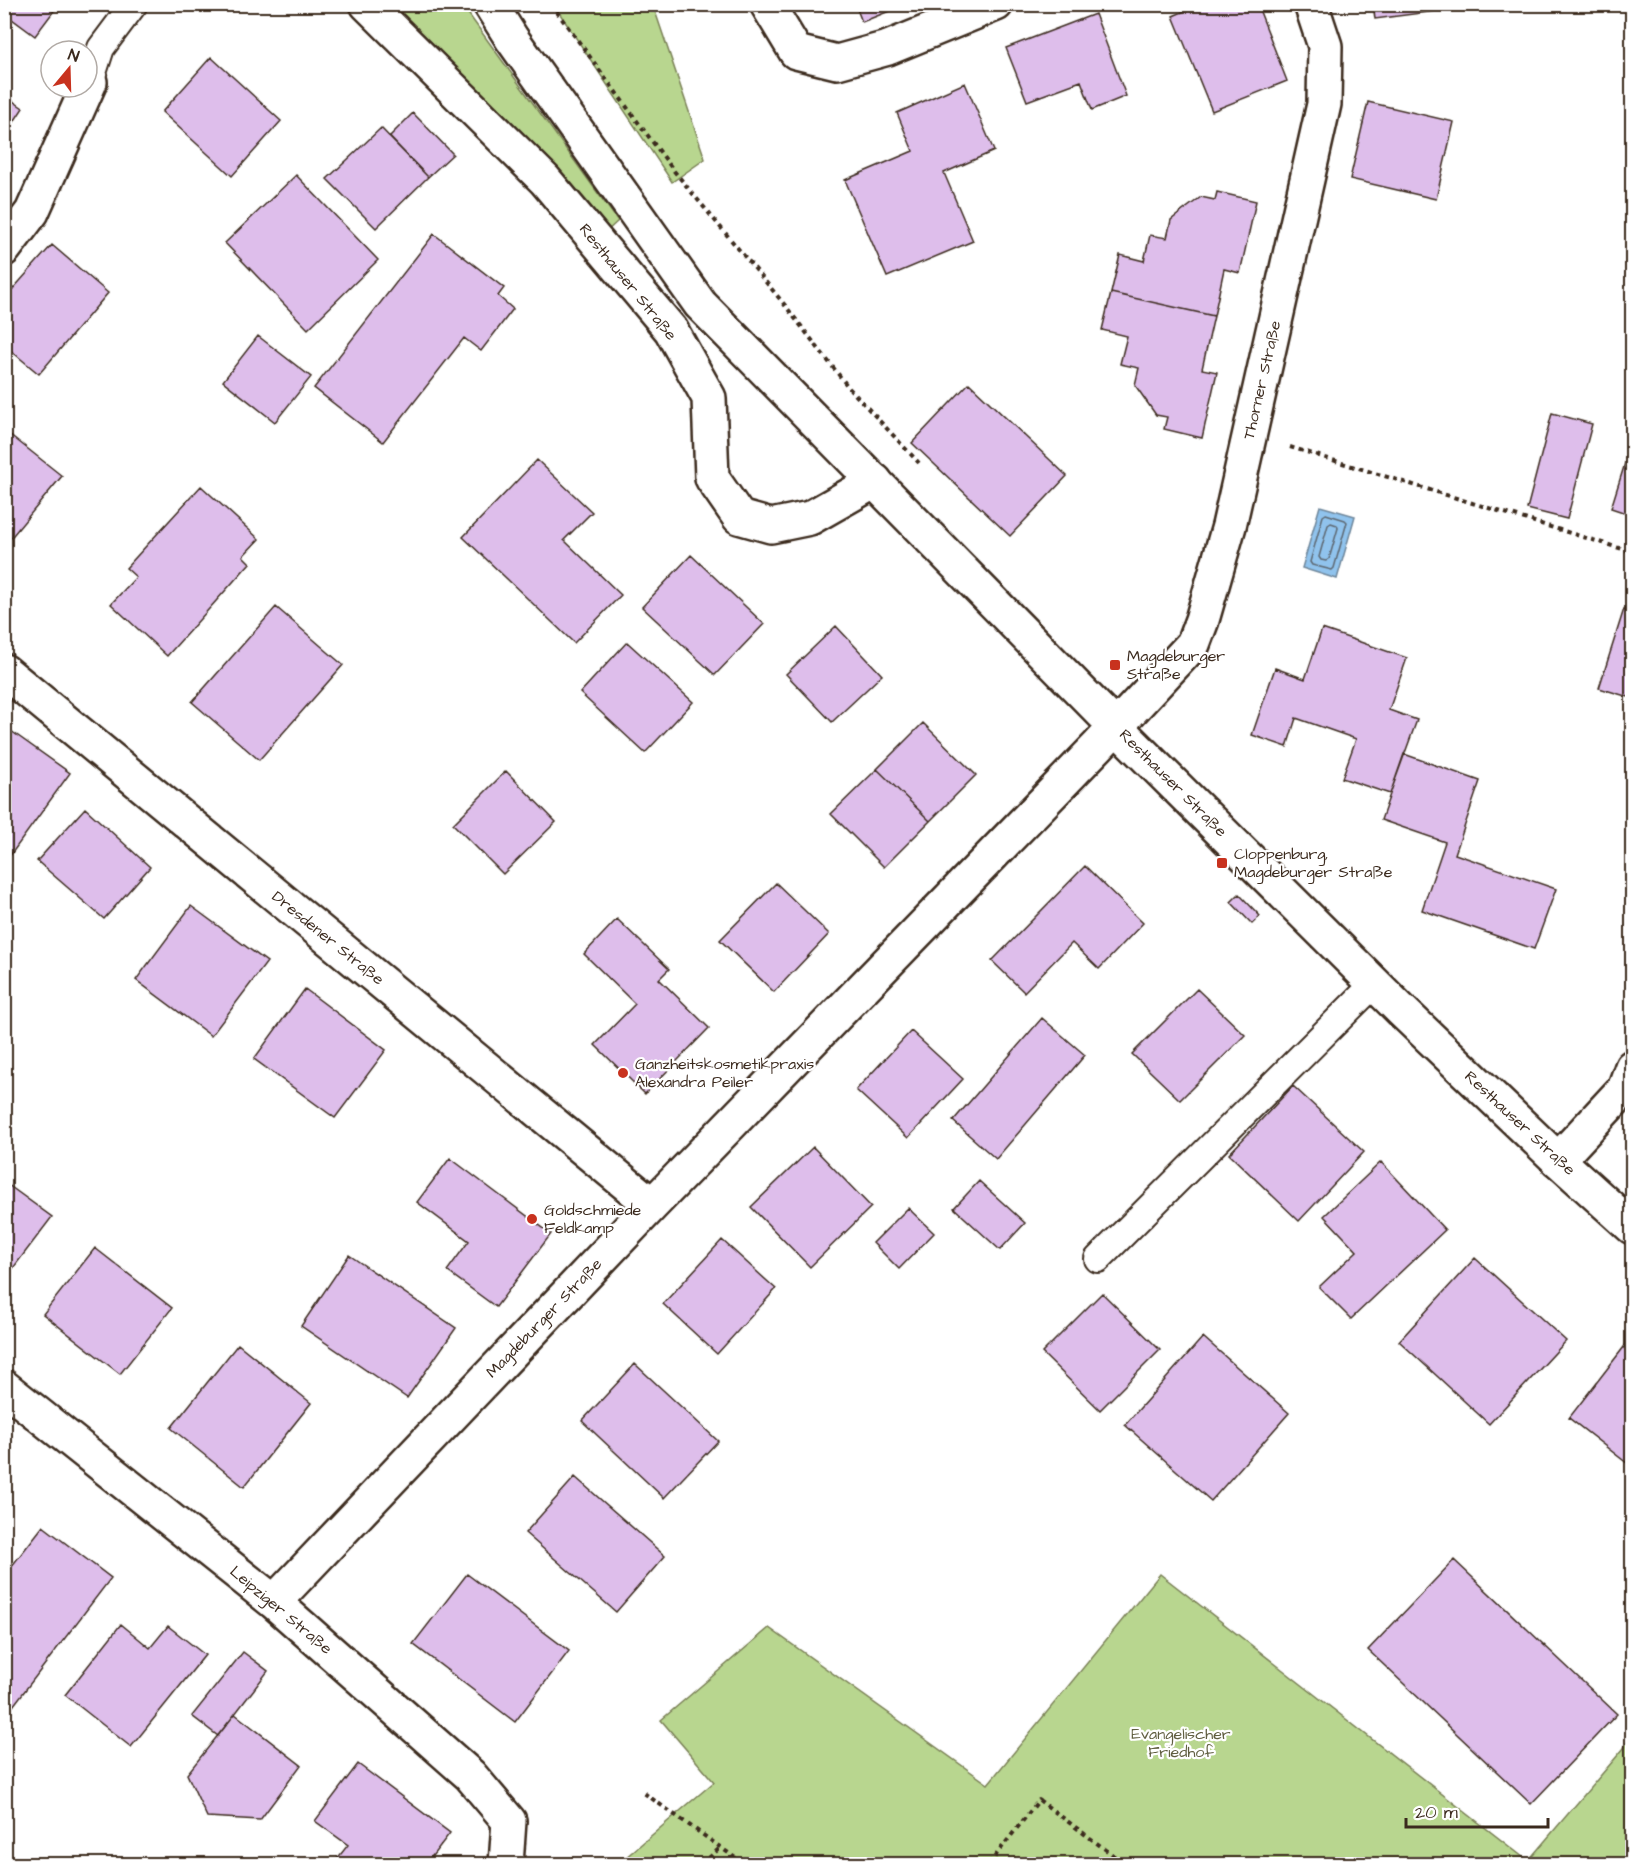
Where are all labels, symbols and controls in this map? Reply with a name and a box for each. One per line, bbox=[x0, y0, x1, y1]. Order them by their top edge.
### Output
north arrow bbox=[39, 39, 99, 99]
text: N bbox=[65, 44, 82, 68]
street label: Resthauser Straße bbox=[574, 219, 682, 345]
street label: Thorner Straße bbox=[1238, 318, 1286, 442]
place label: Magdeburger Straße bbox=[1127, 645, 1225, 685]
marker: Magdeburger Straße bbox=[1108, 658, 1122, 672]
street label: Resthauser Straße bbox=[1114, 724, 1232, 842]
place label: Cloppenburg, Magdeburger Straße bbox=[1234, 843, 1393, 884]
marker: Cloppenburg, Magdeburger Straße bbox=[1215, 856, 1229, 870]
street label: Dresdener Straße bbox=[267, 886, 389, 990]
place label: Ganzheitskosmetikpraxis Alexandra Peiler bbox=[635, 1053, 814, 1093]
marker: Ganzheitskosmetikpraxis Alexandra Peiler bbox=[616, 1066, 630, 1080]
street label: Resthauser Straße bbox=[1460, 1066, 1581, 1181]
place label: Goldschmiede Feldkamp bbox=[544, 1199, 642, 1239]
marker: Goldschmiede Feldkamp bbox=[525, 1212, 539, 1226]
street label: Magdeburger Straße bbox=[481, 1253, 608, 1383]
street label: Leipziger Straße bbox=[225, 1561, 337, 1660]
park label: Evangelischer Friedhof bbox=[1131, 1723, 1231, 1763]
scale bar bbox=[1406, 1791, 1548, 1829]
text: 20 m bbox=[1415, 1800, 1458, 1825]

